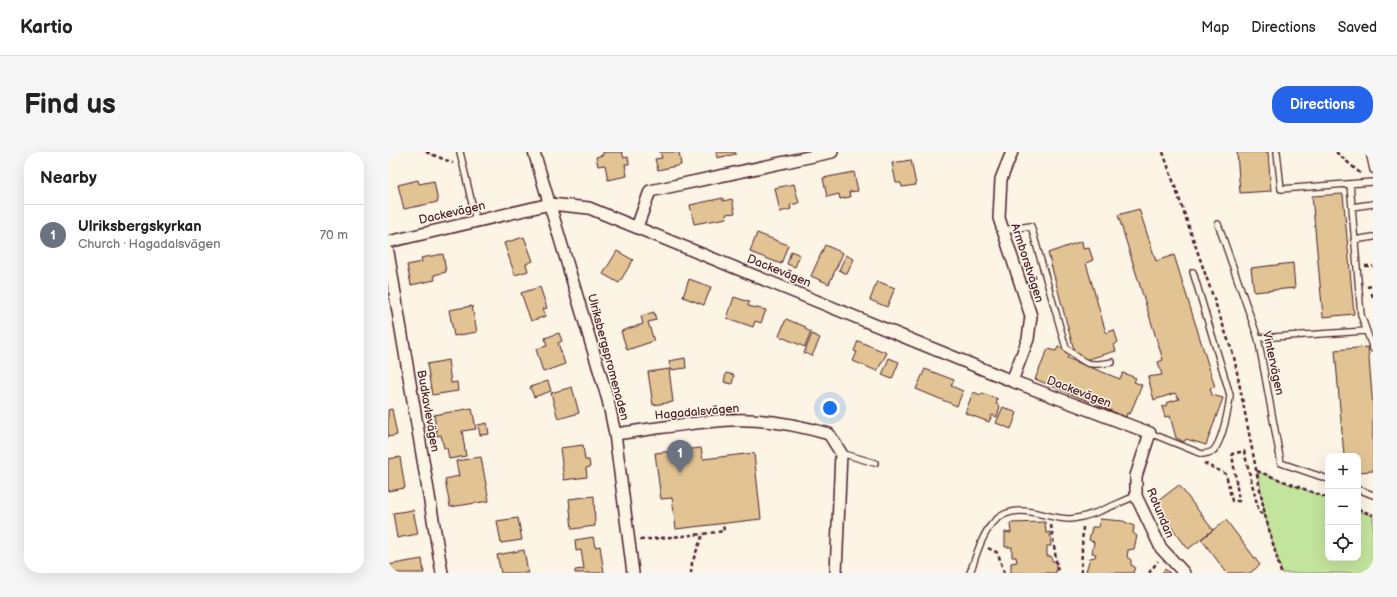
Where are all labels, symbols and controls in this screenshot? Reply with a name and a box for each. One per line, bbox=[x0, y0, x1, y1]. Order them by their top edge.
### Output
text: Kartio bbox=[20, 16, 73, 39]
text: Map bbox=[1201, 19, 1229, 36]
text: Directions bbox=[1251, 19, 1316, 36]
text: Saved bbox=[1338, 19, 1377, 36]
button: Directions bbox=[1272, 86, 1373, 123]
text: Find us bbox=[24, 88, 116, 121]
text: Nearby bbox=[40, 168, 97, 188]
street label: Dackevägen bbox=[417, 198, 487, 228]
text: Ulriksbergskyrkan bbox=[78, 217, 202, 236]
street label: Armborstvägen bbox=[1007, 221, 1047, 305]
text: 1 bbox=[50, 227, 56, 243]
text: 70 m bbox=[320, 227, 348, 243]
text: Church · Hagadalsvägen bbox=[78, 236, 221, 252]
street label: Dackevägen bbox=[745, 251, 813, 291]
street label: Ulriksbergspromenaden bbox=[584, 292, 632, 422]
street label: Vintervägen bbox=[1259, 330, 1287, 397]
street label: Budkavlevägen bbox=[413, 369, 443, 453]
street label: Dackevägen bbox=[1045, 373, 1114, 411]
your location bbox=[820, 398, 840, 418]
street label: Hagadalsvägen bbox=[654, 401, 740, 423]
pin: 1 bbox=[667, 440, 693, 473]
map controls bbox=[1325, 453, 1361, 561]
button: + bbox=[1325, 453, 1361, 489]
street label: Rotundan bbox=[1143, 486, 1177, 540]
button: − bbox=[1325, 489, 1361, 525]
button: locate bbox=[1325, 525, 1361, 561]

